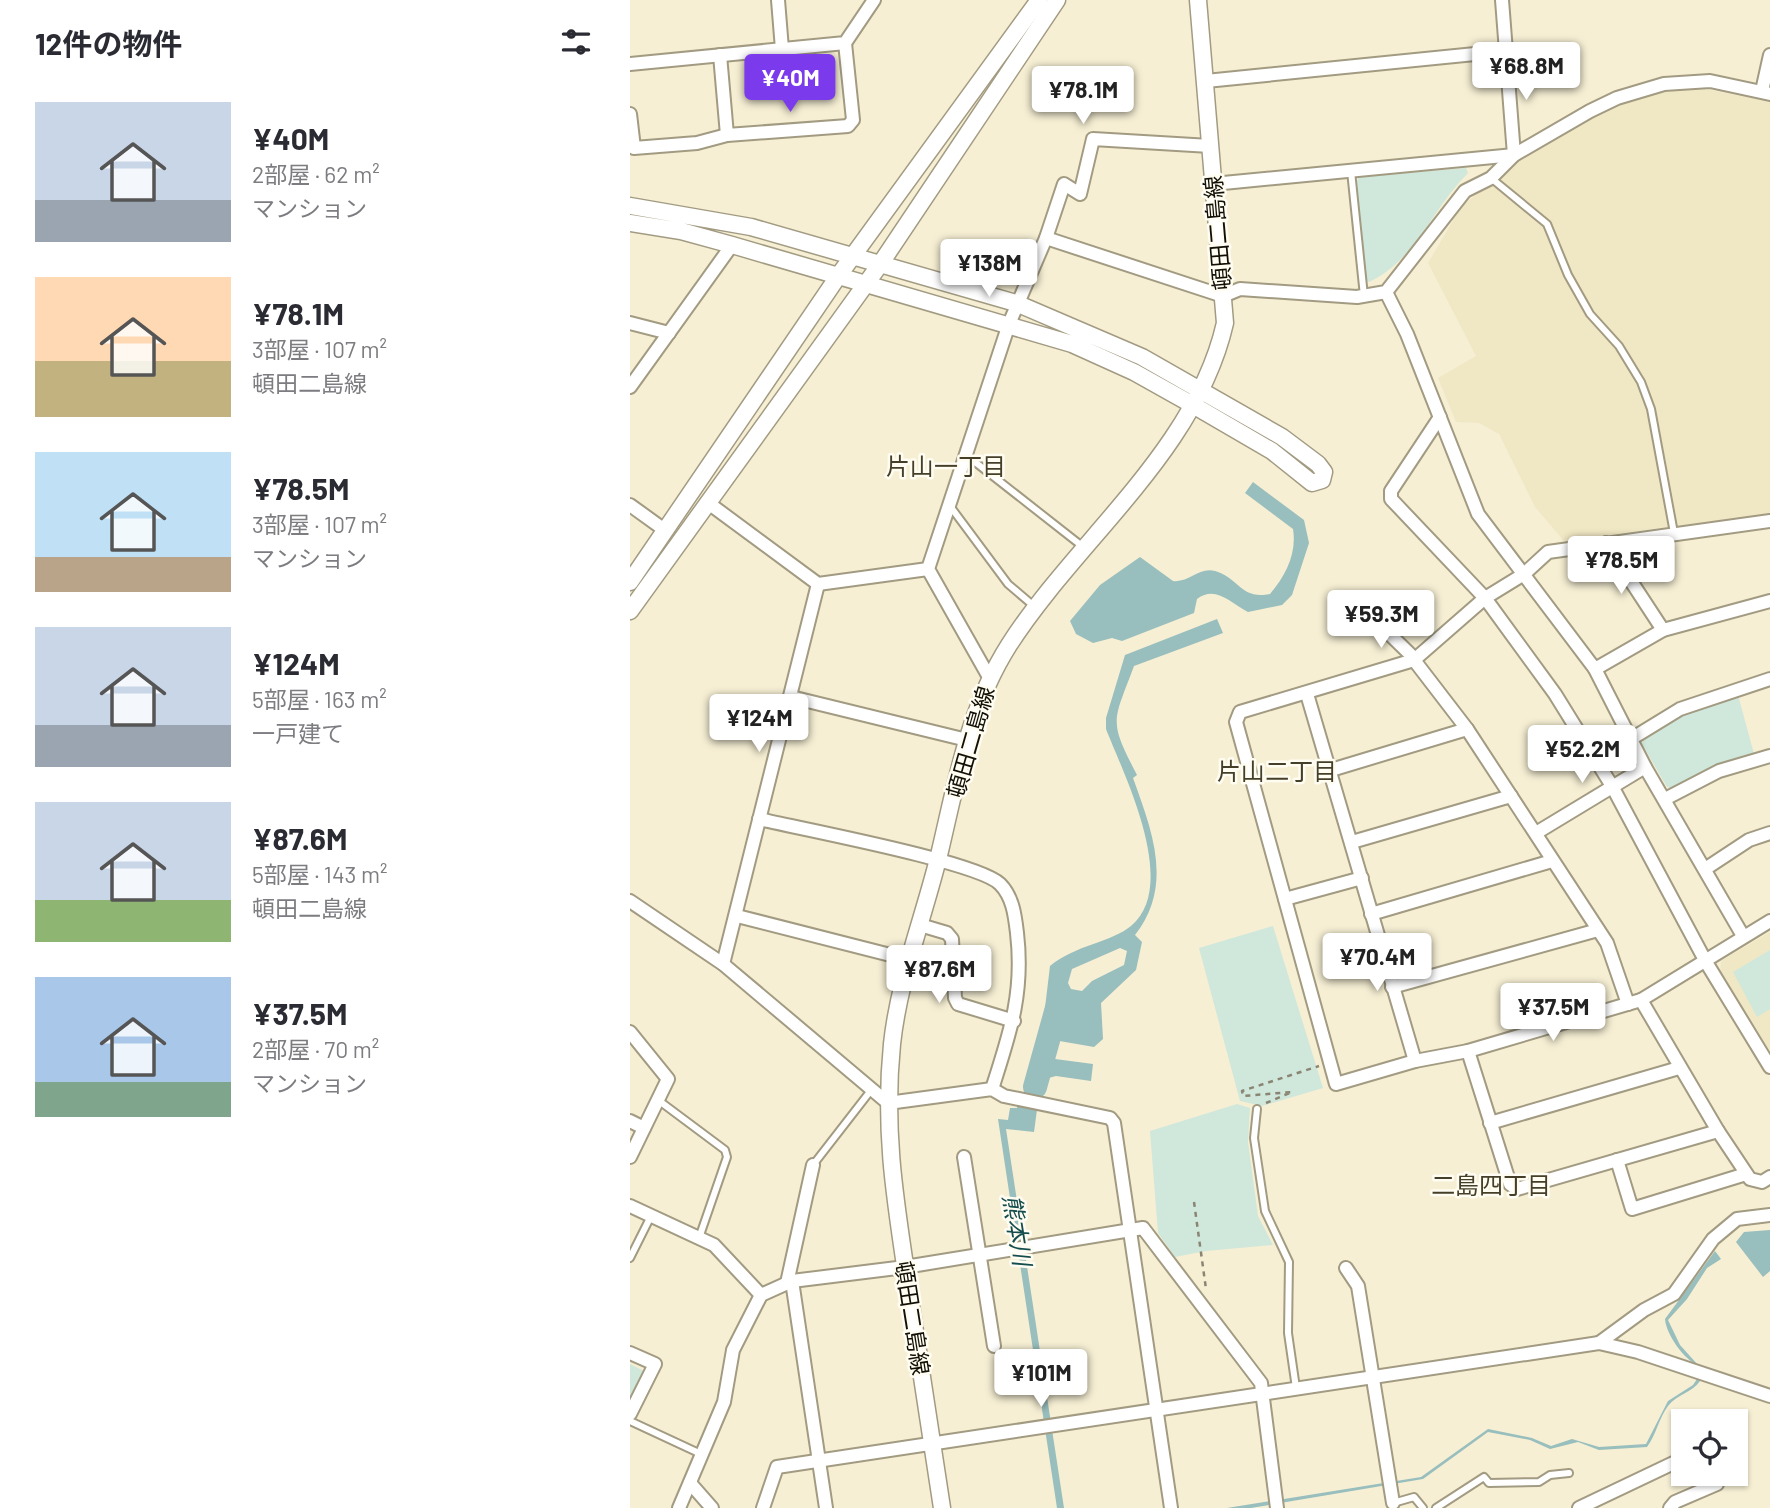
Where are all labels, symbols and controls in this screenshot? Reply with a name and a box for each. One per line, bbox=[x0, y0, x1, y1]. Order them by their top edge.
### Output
icon: filters bbox=[557, 23, 595, 61]
text: 12件の物件 bbox=[35, 25, 182, 61]
pin: ¥68.8M bbox=[1469, 42, 1583, 102]
text: ¥68.8M bbox=[1488, 51, 1564, 79]
pin: ¥40M bbox=[749, 54, 831, 114]
text: ¥40M bbox=[760, 63, 820, 91]
pin: ¥78.1M bbox=[1026, 66, 1140, 126]
text: ¥78.1M bbox=[1048, 75, 1118, 103]
text: ¥40M bbox=[252, 120, 329, 156]
icon: home bbox=[91, 130, 175, 214]
text: 2部屋 · 62 m² bbox=[252, 160, 380, 188]
street label: 頓田二島線 bbox=[1198, 174, 1236, 292]
text: マンション bbox=[252, 194, 367, 222]
pin: ¥138M bbox=[940, 240, 1038, 299]
text: ¥138M bbox=[956, 248, 1022, 276]
text: ¥78.1M bbox=[252, 295, 344, 331]
icon: home bbox=[91, 305, 175, 389]
text: 3部屋 · 107 m² bbox=[252, 335, 387, 363]
text: 頓田二島線 bbox=[252, 369, 367, 397]
district label: 片山一丁目 bbox=[886, 451, 1006, 480]
text: ¥78.5M bbox=[252, 470, 349, 506]
icon: home bbox=[91, 480, 175, 564]
text: 3部屋 · 107 m² bbox=[252, 510, 387, 538]
pin: ¥78.5M bbox=[1564, 536, 1678, 596]
text: マンション bbox=[252, 544, 367, 572]
text: ¥78.5M bbox=[1584, 545, 1658, 573]
pin: ¥59.3M bbox=[1324, 590, 1438, 650]
text: ¥59.3M bbox=[1343, 599, 1419, 627]
text: ¥124M bbox=[252, 645, 340, 681]
icon: home bbox=[91, 655, 175, 739]
street label: 頓田二島線 bbox=[941, 683, 999, 801]
text: 5部屋 · 163 m² bbox=[252, 685, 387, 713]
pin: ¥124M bbox=[710, 694, 808, 754]
text: ¥124M bbox=[725, 703, 793, 731]
text: 一戸建て bbox=[252, 719, 344, 747]
pin: ¥52.2M bbox=[1525, 726, 1639, 785]
text: ¥52.2M bbox=[1544, 734, 1620, 762]
district label: 片山二丁目 bbox=[1217, 756, 1337, 785]
text: ¥87.6M bbox=[252, 820, 347, 856]
icon: home bbox=[91, 830, 175, 914]
text: 5部屋 · 143 m² bbox=[252, 860, 388, 888]
text: 頓田二島線 bbox=[252, 894, 367, 922]
pin: ¥70.4M bbox=[1320, 934, 1434, 993]
text: ¥70.4M bbox=[1339, 942, 1415, 970]
pin: ¥87.6M bbox=[882, 946, 996, 1005]
text: ¥87.6M bbox=[902, 954, 976, 982]
pin: ¥37.5M bbox=[1496, 984, 1610, 1043]
text: ¥37.5M bbox=[1516, 992, 1590, 1020]
text: ¥37.5M bbox=[252, 995, 347, 1031]
icon: home bbox=[91, 1005, 175, 1089]
text: 2部屋 · 70 m² bbox=[252, 1035, 379, 1063]
text: マンション bbox=[252, 1069, 367, 1097]
district label: 二島四丁目 bbox=[1431, 1170, 1551, 1199]
water label: 熊本川 bbox=[998, 1192, 1038, 1271]
street label: 頓田二島線 bbox=[890, 1259, 936, 1377]
pin: ¥101M bbox=[992, 1350, 1090, 1409]
text: ¥101M bbox=[1010, 1358, 1072, 1386]
map controls bbox=[1671, 1409, 1748, 1486]
button: locate bbox=[1671, 1409, 1748, 1486]

